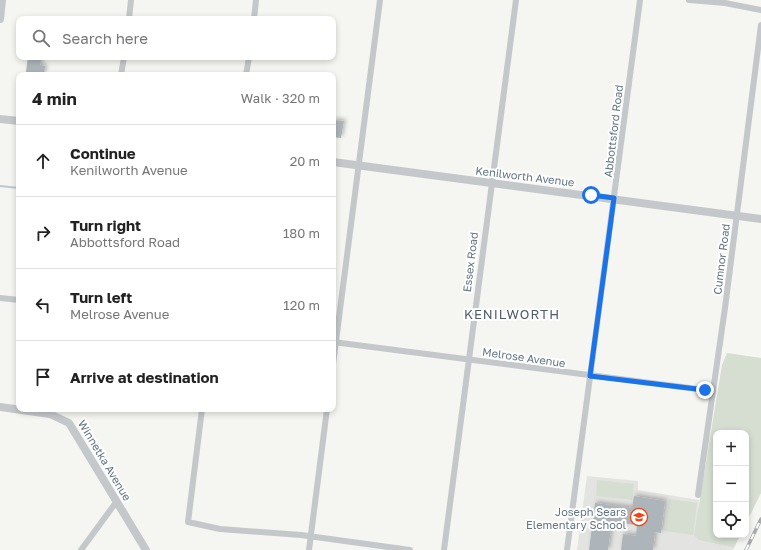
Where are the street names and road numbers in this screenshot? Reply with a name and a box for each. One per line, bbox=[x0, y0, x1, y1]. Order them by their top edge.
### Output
street label: Abbottsford Road bbox=[601, 84, 625, 178]
street label: Kenilworth Avenue bbox=[475, 163, 575, 189]
street label: Cumnor Road bbox=[710, 223, 732, 295]
street label: Essex Road bbox=[460, 231, 480, 293]
street label: Melrose Avenue bbox=[482, 345, 566, 369]
street label: Winnetka Avenue bbox=[76, 417, 134, 503]

